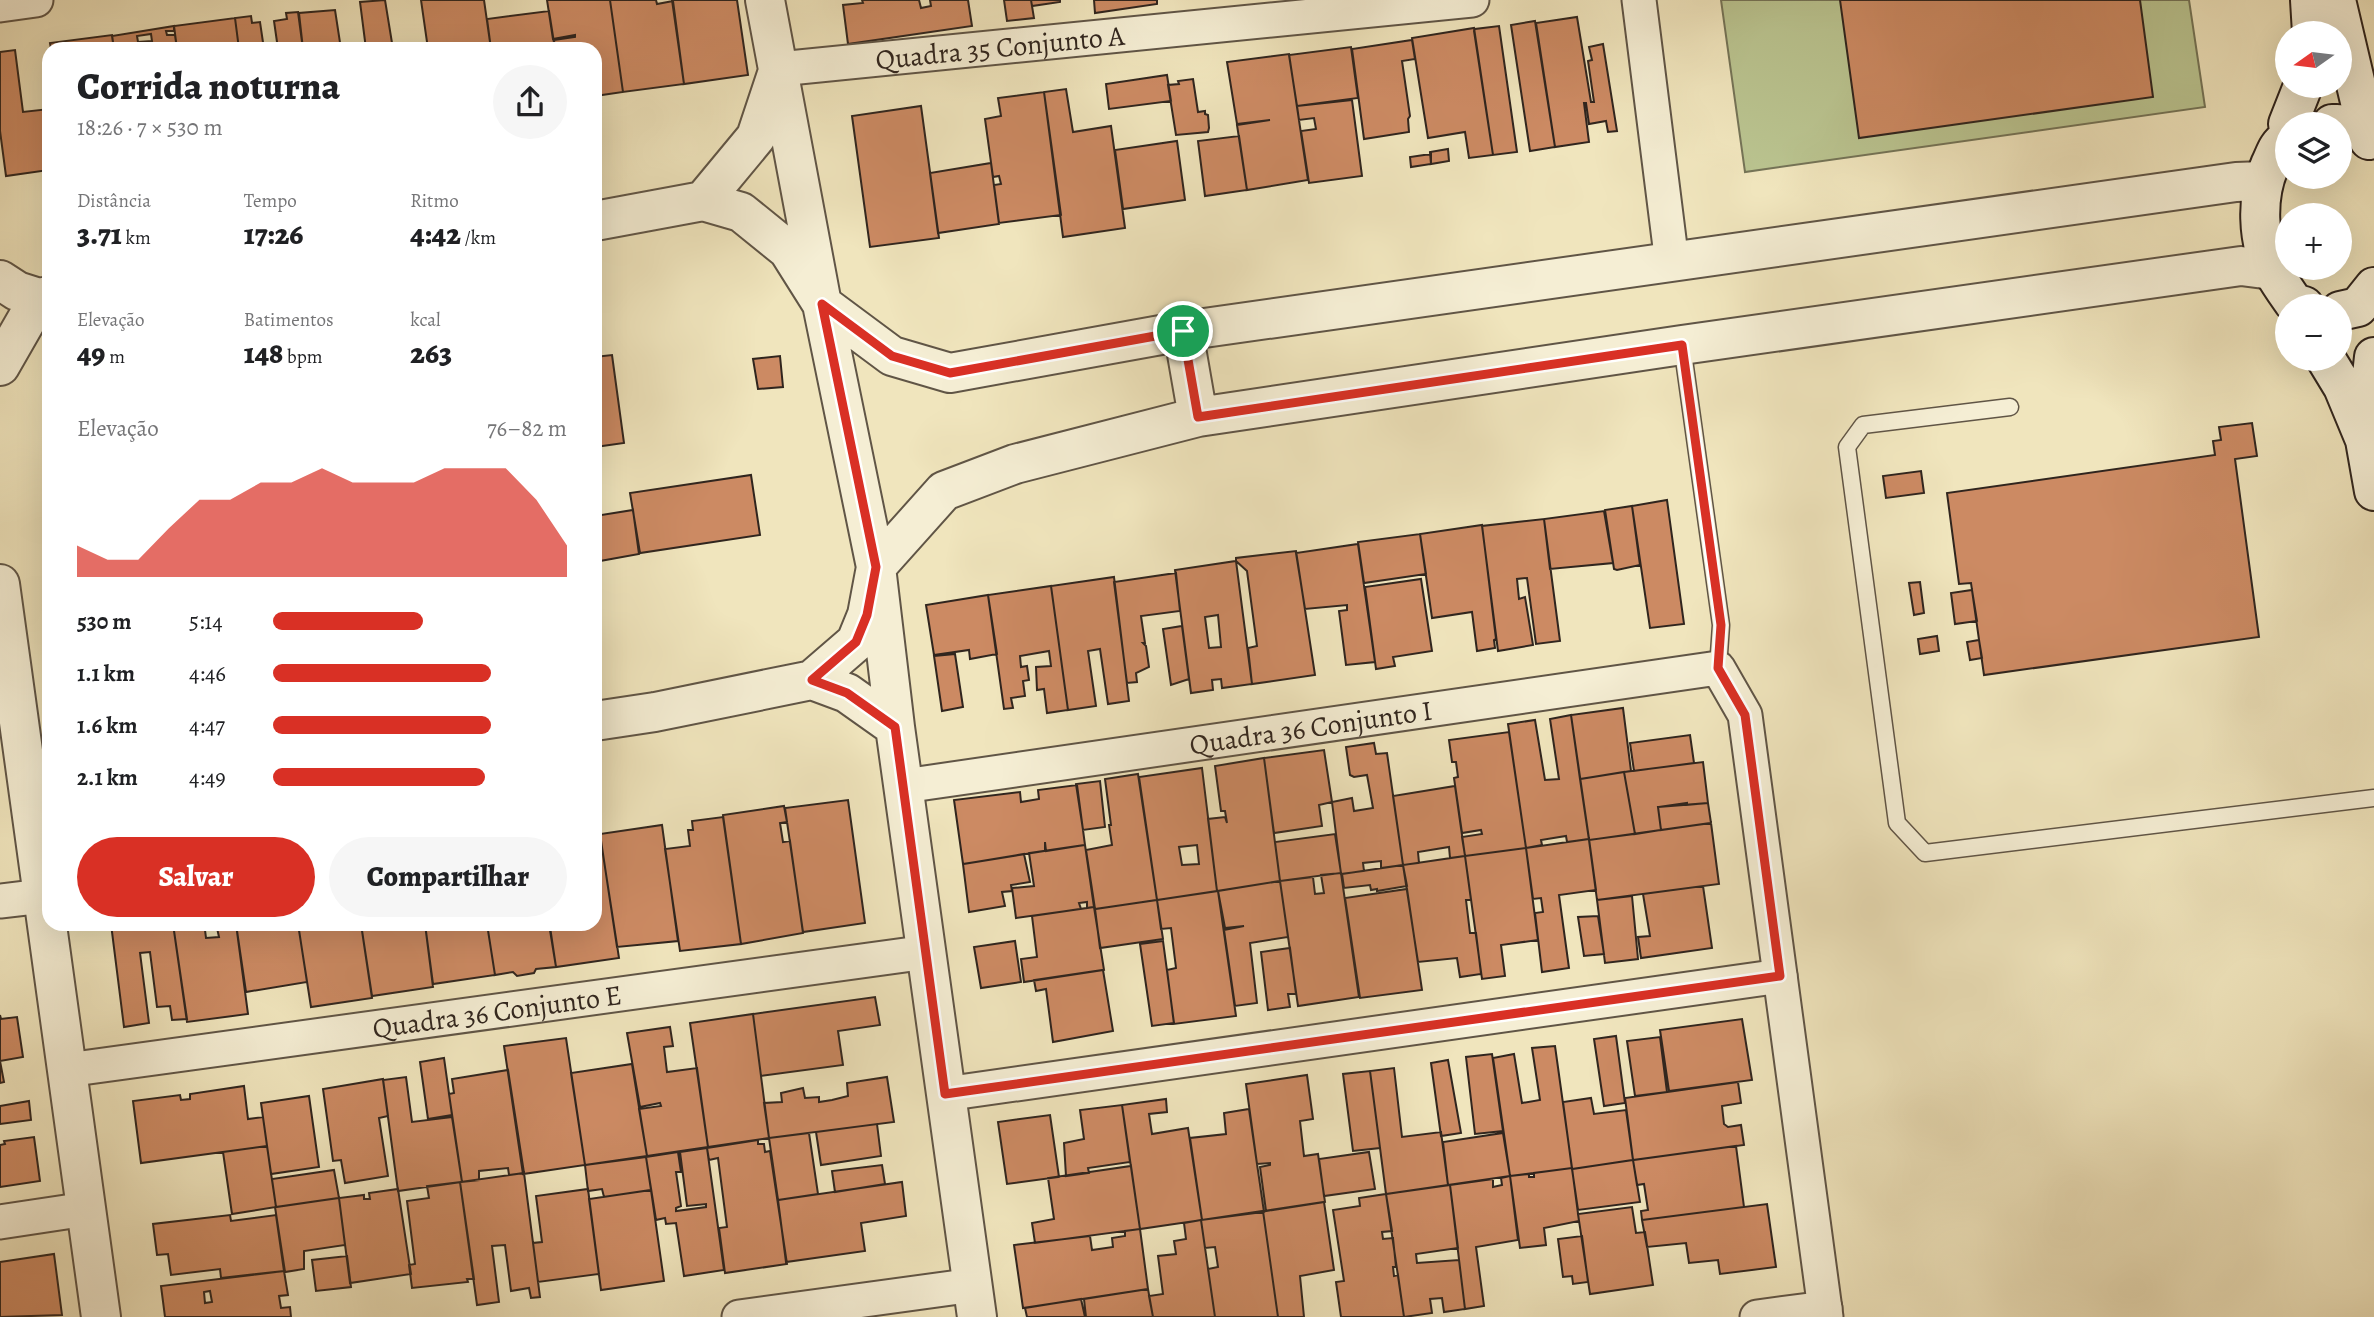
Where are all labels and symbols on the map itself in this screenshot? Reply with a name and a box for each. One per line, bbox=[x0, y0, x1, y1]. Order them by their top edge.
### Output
street label: Quadra 35 Conjunto A bbox=[874, 17, 1127, 79]
north arrow bbox=[2275, 21, 2352, 98]
pin bbox=[1153, 301, 1213, 361]
street label: Quadra 36 Conjunto I bbox=[1187, 692, 1435, 764]
street label: Quadra 36 Conjunto E bbox=[370, 976, 624, 1048]

